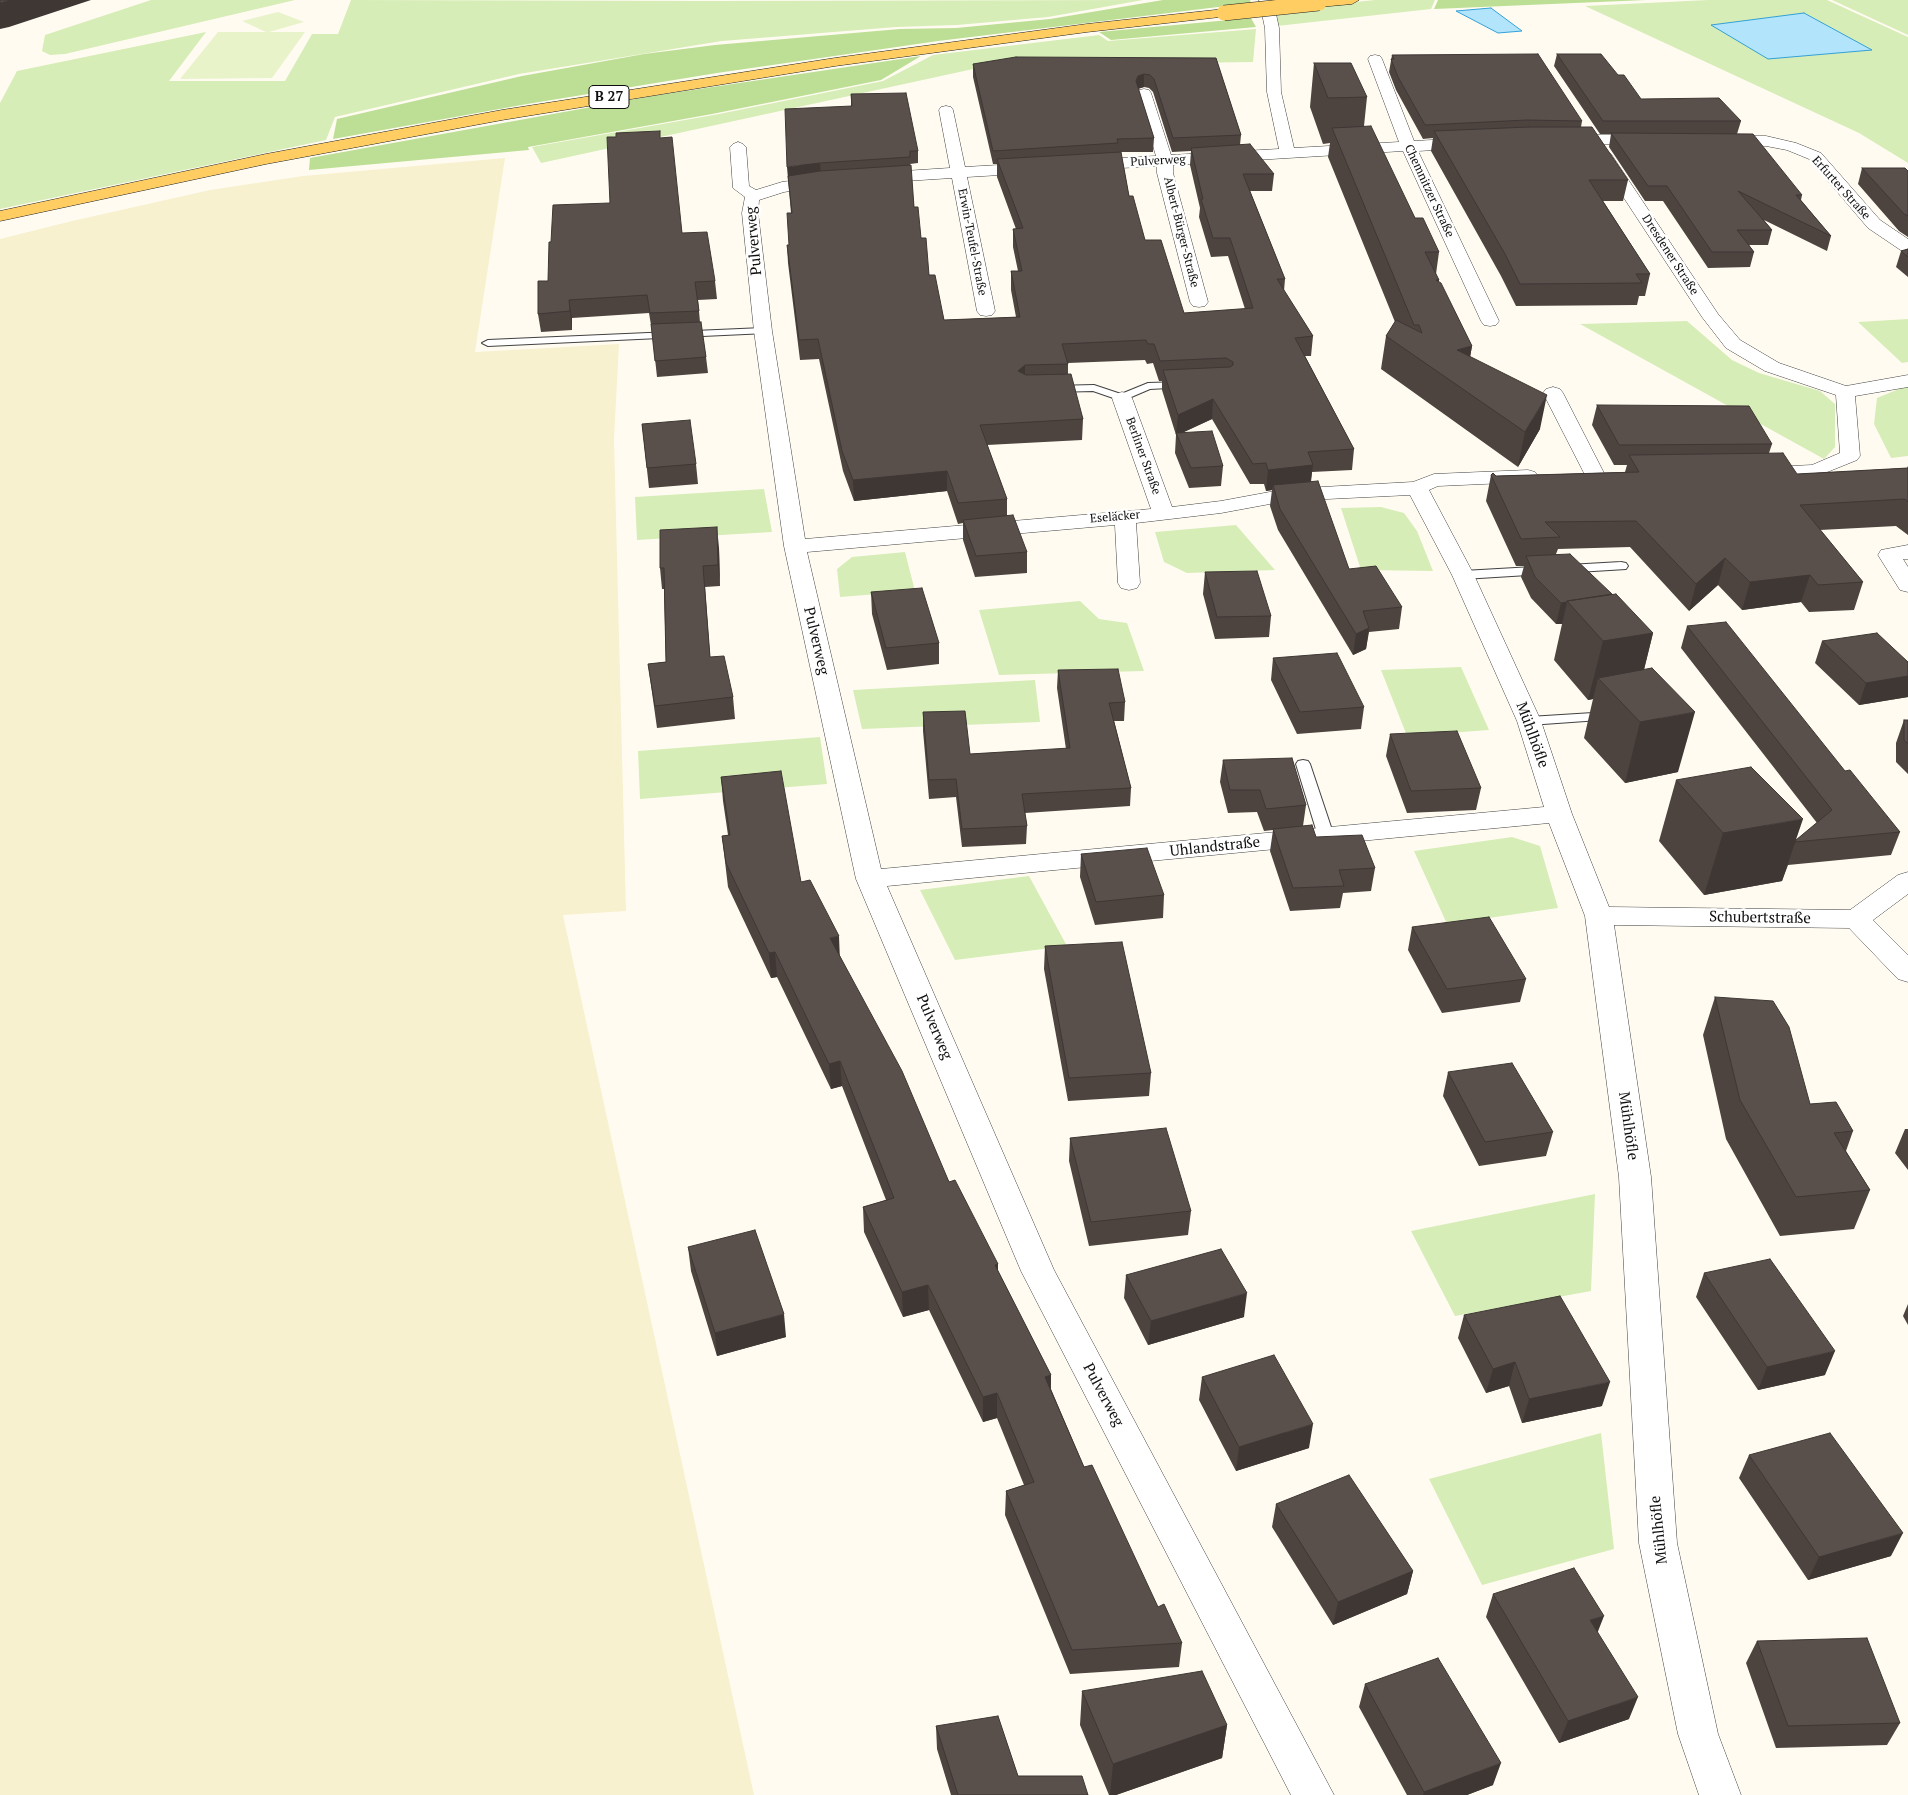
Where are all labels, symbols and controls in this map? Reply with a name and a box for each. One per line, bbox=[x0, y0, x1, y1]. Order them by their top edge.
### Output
road number: B 27 bbox=[589, 85, 629, 108]
street label: Chemnitzer Straße bbox=[1401, 142, 1457, 240]
street label: Pulverweg bbox=[1130, 152, 1186, 170]
street label: Erfurter Straße bbox=[1809, 153, 1873, 223]
street label: Albert-Bürger-Straße bbox=[1160, 175, 1202, 289]
street label: Erwin-Teufel-Straße bbox=[955, 187, 989, 297]
street label: Pulverweg bbox=[742, 206, 766, 276]
street label: Dresdener Straße bbox=[1639, 212, 1701, 298]
street label: Berliner Straße bbox=[1122, 415, 1164, 497]
street label: Eseläcker bbox=[1089, 508, 1141, 526]
street label: Pulverweg bbox=[799, 605, 833, 677]
street label: Mühlhöfle bbox=[1512, 700, 1552, 770]
street label: Uhlandstraße bbox=[1169, 833, 1261, 861]
street label: Schubertstraße bbox=[1709, 908, 1811, 928]
street label: Pulverweg bbox=[912, 992, 956, 1062]
street label: Mühlhöfle bbox=[1614, 1091, 1642, 1161]
street label: Pulverweg bbox=[1079, 1360, 1127, 1430]
street label: Mühlhöfle bbox=[1646, 1495, 1672, 1565]

